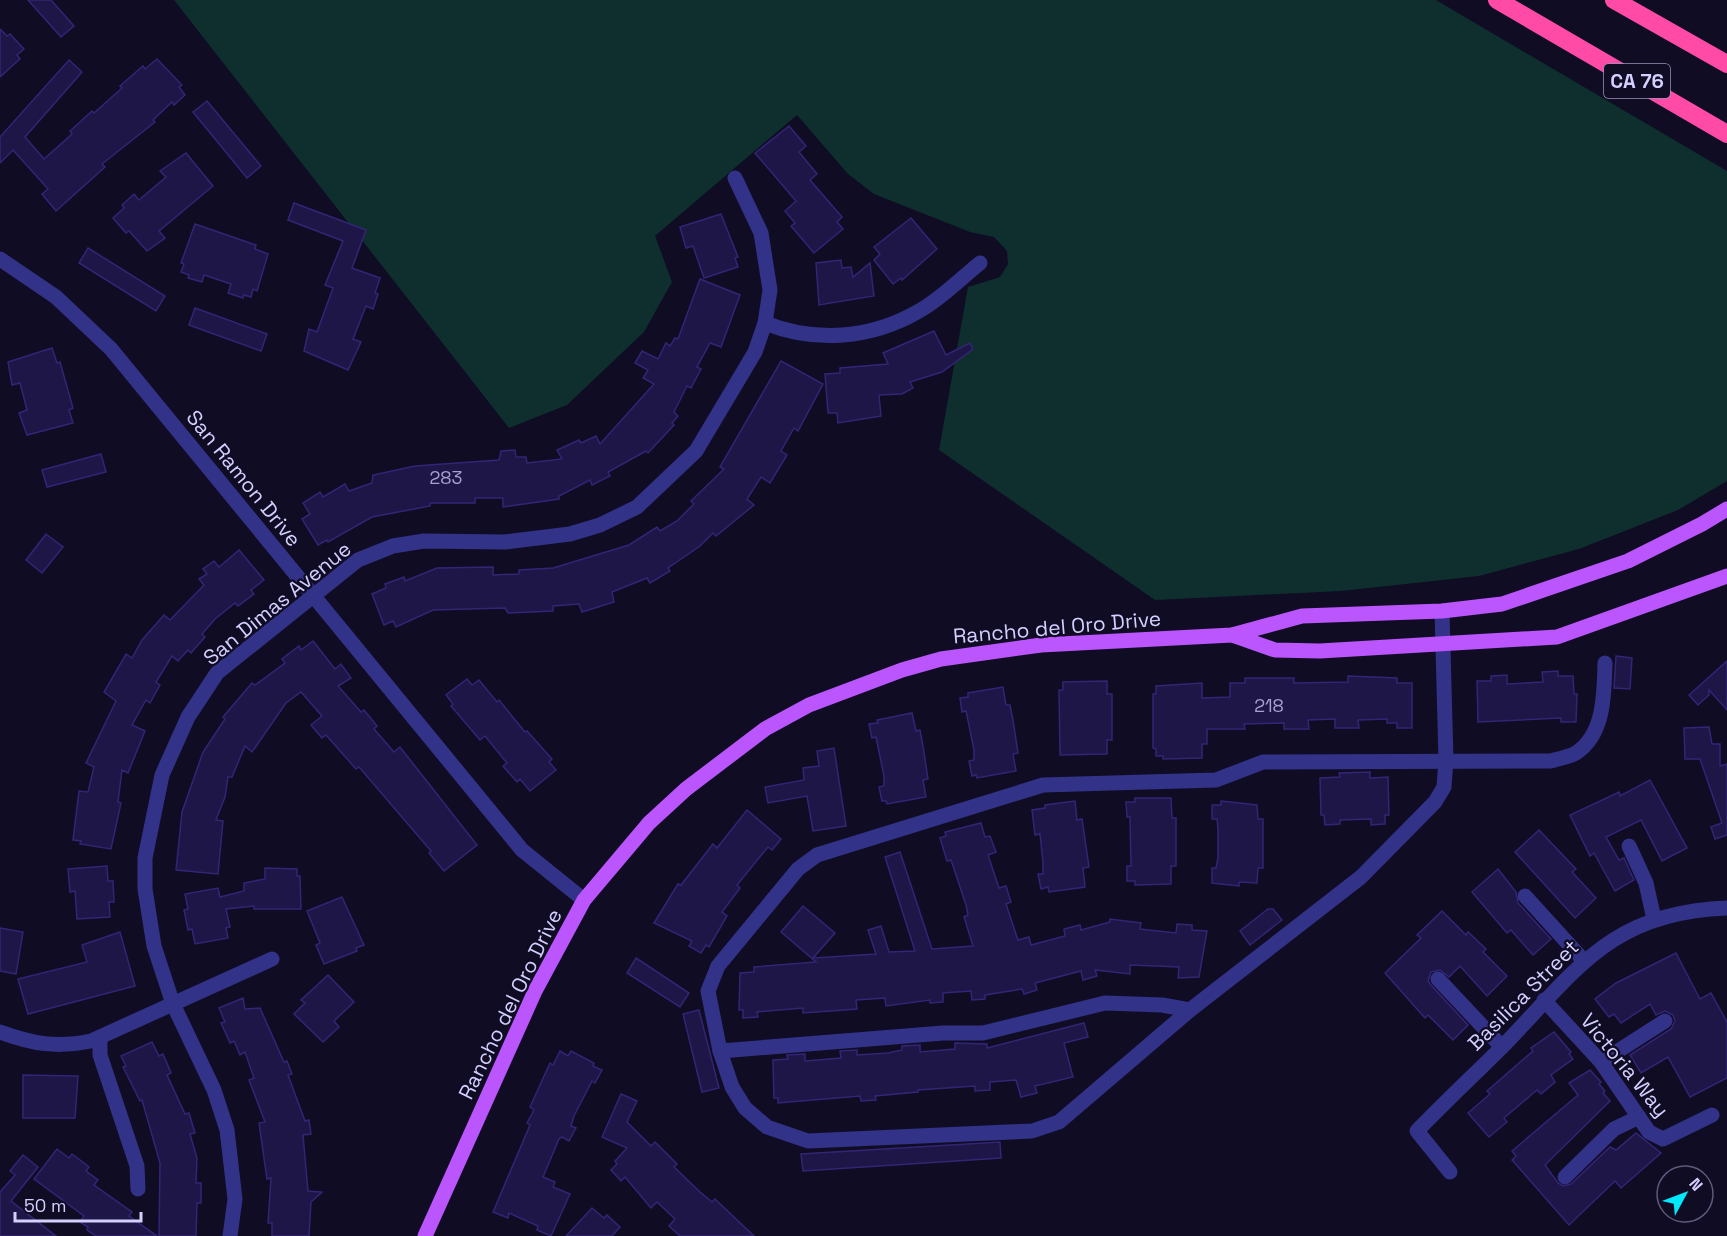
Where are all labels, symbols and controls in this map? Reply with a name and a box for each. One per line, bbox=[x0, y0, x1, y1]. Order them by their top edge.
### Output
road number: CA 76 bbox=[1604, 64, 1670, 98]
street label: San Ramon Drive bbox=[181, 404, 307, 552]
house number: 283 bbox=[430, 466, 462, 489]
street label: San Dimas Avenue bbox=[198, 535, 356, 671]
street label: Rancho del Oro Drive bbox=[952, 604, 1162, 650]
house number: 218 bbox=[1254, 694, 1284, 717]
street label: Rancho del Oro Drive bbox=[452, 904, 568, 1104]
street label: Basilica Street bbox=[1462, 934, 1584, 1056]
street label: Victoria Way bbox=[1575, 1008, 1675, 1122]
north arrow bbox=[1655, 1164, 1715, 1224]
text: N bbox=[1684, 1174, 1707, 1195]
scale bar bbox=[15, 1185, 141, 1223]
text: 50 m bbox=[24, 1194, 66, 1217]

